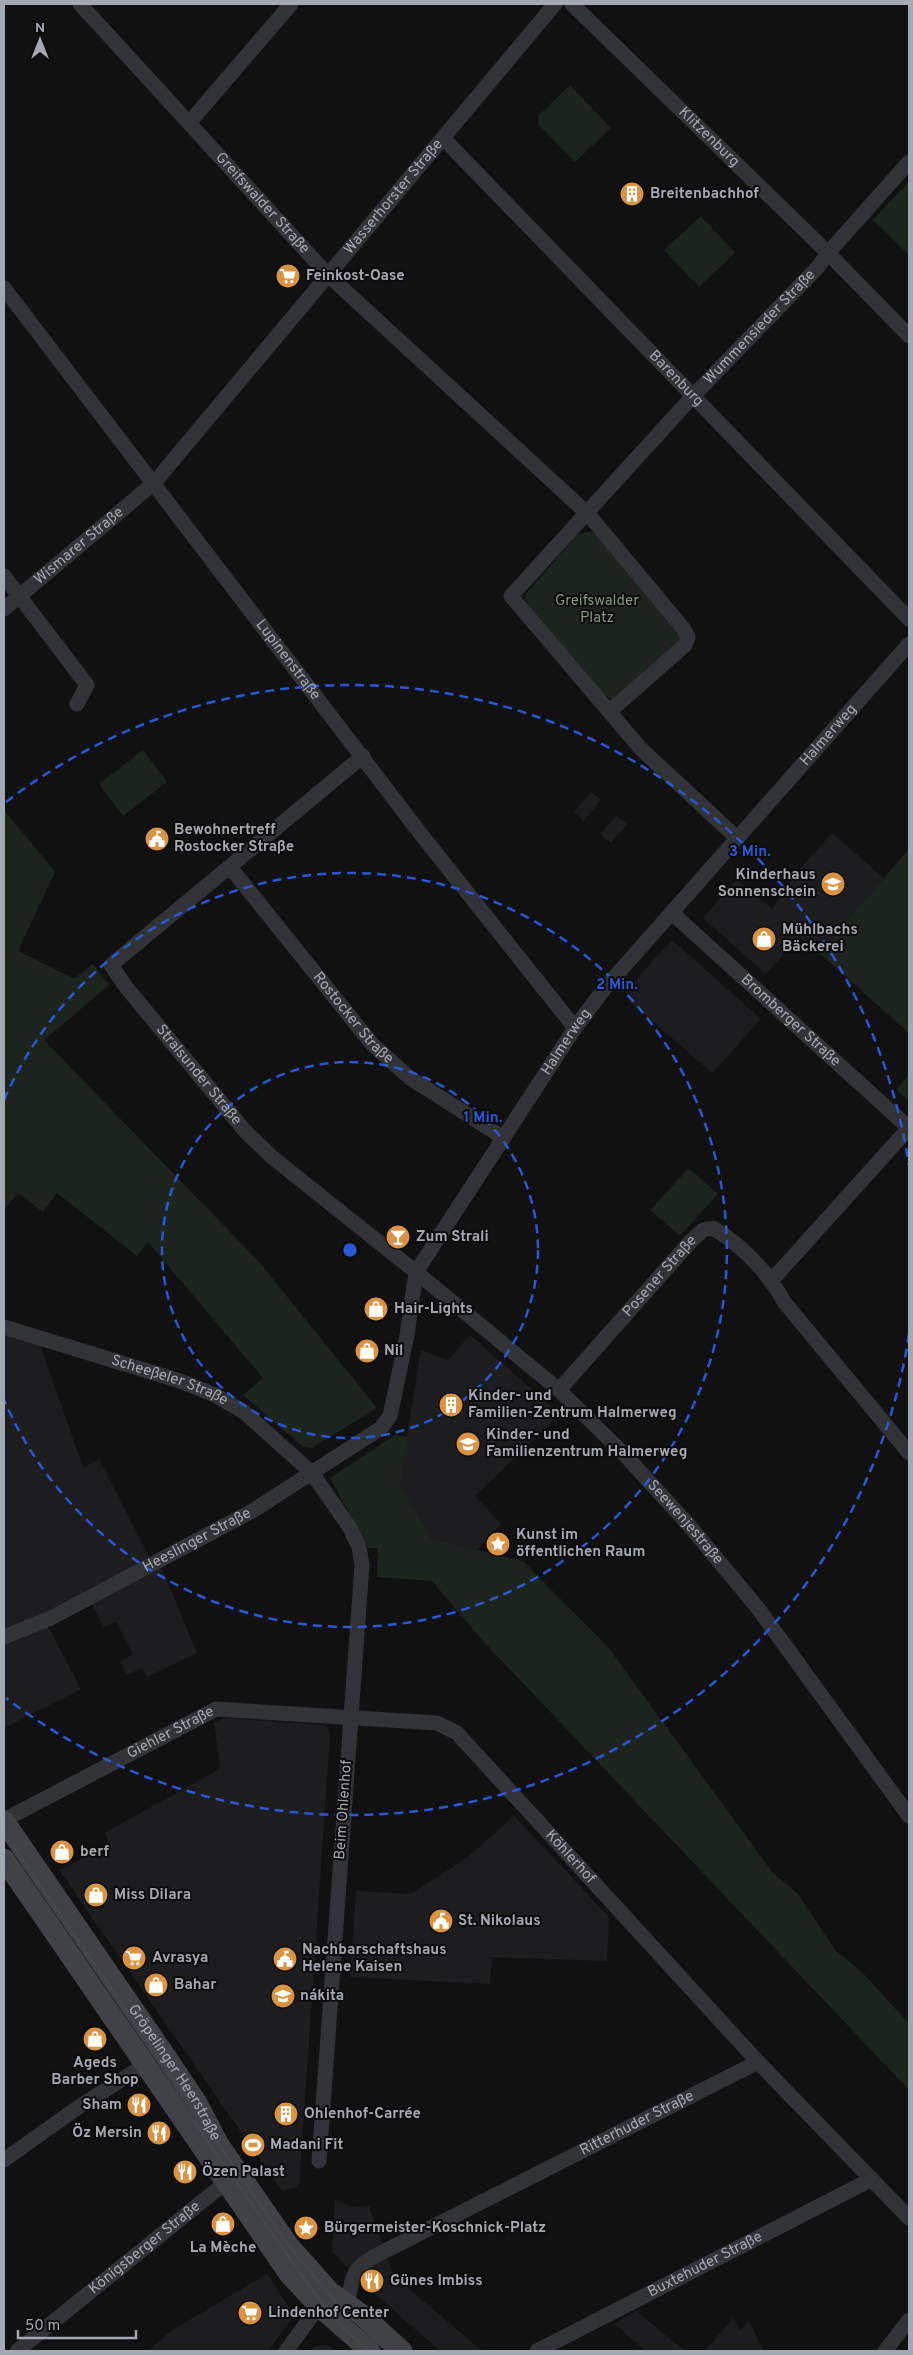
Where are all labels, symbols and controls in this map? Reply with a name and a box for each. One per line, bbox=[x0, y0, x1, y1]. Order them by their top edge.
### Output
north arrow bbox=[15, 15, 65, 65]
text: N bbox=[35, 20, 45, 37]
street label: Klitzenburg bbox=[674, 103, 744, 171]
street label: Wasserhorster Straße bbox=[340, 135, 447, 258]
street label: Greifswalder Straße bbox=[211, 148, 314, 258]
building icon: Breitenbachhof bbox=[619, 181, 645, 207]
place label: Breitenbachhof bbox=[650, 185, 759, 204]
supermarket icon: Feinkost-Oase bbox=[275, 263, 301, 289]
street label: Wummensieder Straße bbox=[700, 266, 820, 389]
place label: Feinkost-Oase bbox=[306, 267, 404, 286]
street label: Barenburg bbox=[645, 346, 708, 411]
street label: Wismarer Straße bbox=[30, 503, 128, 589]
park label: Greifswalder Platz bbox=[555, 592, 639, 628]
street label: Lupinenstraße bbox=[251, 616, 325, 704]
street label: Halmerweg bbox=[796, 700, 861, 770]
place label: Bewohnertreff Rostocker Straße bbox=[174, 821, 294, 857]
public building icon: Bewohnertreff Rostocker Straße bbox=[144, 826, 170, 852]
text: 3 Min. bbox=[729, 843, 771, 862]
place label: Kinderhaus Sonnenschein bbox=[718, 866, 816, 902]
school or university icon: Kinderhaus Sonnenschein bbox=[820, 871, 846, 897]
place label: Mühlbachs Bäckerei bbox=[782, 921, 858, 957]
shop icon: Mühlbachs Bäckerei bbox=[751, 926, 777, 952]
street label: Rostocker Straße bbox=[309, 968, 397, 1068]
street label: Bromberger Straße bbox=[737, 970, 844, 1071]
text: 2 Min. bbox=[596, 976, 638, 995]
street label: Halmerweg bbox=[537, 1005, 596, 1079]
street label: Stralsunder Straße bbox=[151, 1021, 246, 1129]
text: 1 Min. bbox=[464, 1109, 503, 1128]
bar icon: Zum Strali bbox=[385, 1224, 411, 1250]
place label: Zum Strali bbox=[416, 1228, 489, 1247]
street label: Posener Straße bbox=[619, 1231, 701, 1321]
centre of rings bbox=[341, 1241, 359, 1259]
shop icon: Hair-Lights bbox=[363, 1296, 389, 1322]
place label: Hair-Lights bbox=[394, 1300, 473, 1319]
shop icon: Nil bbox=[354, 1338, 380, 1364]
place label: Nil bbox=[384, 1342, 403, 1361]
street label: Scheeßeler Straße bbox=[109, 1351, 232, 1410]
place label: Kinder- und Familien-Zentrum Halmerweg bbox=[468, 1387, 677, 1423]
building icon: Kinder- und Familien-Zentrum Halmerweg bbox=[438, 1392, 464, 1418]
place label: Kinder- und Familienzentrum Halmerweg bbox=[486, 1426, 687, 1462]
school or university icon: Kinder- und Familienzentrum Halmerweg bbox=[455, 1431, 481, 1457]
street label: Seewenjestraße bbox=[643, 1476, 727, 1569]
street label: Heeslinger Straße bbox=[140, 1504, 254, 1577]
place label: Kunst im öffentlichen Raum bbox=[516, 1526, 645, 1562]
place icon: Kunst im öffentlichen Raum bbox=[485, 1531, 511, 1557]
street label: Giehler Straße bbox=[124, 1702, 217, 1763]
street label: Beim Ohlenhof bbox=[331, 1759, 357, 1861]
street label: Köhlerhof bbox=[541, 1826, 600, 1888]
shop icon: berf bbox=[49, 1839, 75, 1865]
place label: berf bbox=[80, 1843, 110, 1862]
shop icon: Miss Dilara bbox=[83, 1882, 109, 1908]
place label: Miss Dilara bbox=[114, 1886, 191, 1905]
public building icon: St. Nikolaus bbox=[428, 1908, 454, 1934]
place label: St. Nikolaus bbox=[458, 1912, 541, 1931]
place label: Nachbarschaftshaus Helene Kaisen bbox=[302, 1941, 447, 1977]
supermarket icon: Avrasya bbox=[121, 1945, 147, 1971]
public building icon: Nachbarschaftshaus Helene Kaisen bbox=[272, 1946, 298, 1972]
place label: Avrasya bbox=[152, 1949, 208, 1968]
shop icon: Bahar bbox=[143, 1972, 169, 1998]
place label: Bahar bbox=[174, 1976, 217, 1995]
school or university icon: na´kita bbox=[270, 1983, 296, 2009]
place label: na´kita bbox=[300, 1987, 344, 2006]
street label: Gröpelinger Heerstraße bbox=[123, 2001, 225, 2144]
shop icon: Ageds Barber Shop bbox=[82, 2026, 108, 2052]
place label: Ageds Barber Shop bbox=[51, 2054, 139, 2090]
street label: Ritterhuder Straße bbox=[577, 2087, 697, 2160]
restaurant icon: Sham bbox=[126, 2092, 152, 2118]
place label: Sham bbox=[82, 2096, 122, 2115]
building icon: Ohlenhof-Carrée bbox=[273, 2101, 299, 2127]
place label: Ohlenhof-Carrée bbox=[304, 2105, 421, 2124]
restaurant icon: Öz Mersin bbox=[146, 2120, 172, 2146]
place label: Öz Mersin bbox=[72, 2122, 142, 2143]
sports icon: Madani Fit bbox=[240, 2132, 266, 2158]
place label: Madani Fit bbox=[270, 2136, 343, 2155]
restaurant icon: Özen Palast bbox=[172, 2159, 198, 2185]
place label: Özen Palast bbox=[202, 2161, 285, 2182]
street label: Königsberger Straße bbox=[85, 2197, 204, 2299]
shop icon: La Mèche bbox=[210, 2211, 236, 2237]
place icon: Bürgermeister-Koschnick-Platz bbox=[293, 2215, 319, 2241]
place label: Bürgermeister-Koschnick-Platz bbox=[324, 2219, 546, 2238]
street label: Buxtehuder Straße bbox=[645, 2227, 766, 2302]
place label: La Mèche bbox=[190, 2239, 256, 2258]
restaurant icon: Günes Imbiss bbox=[359, 2268, 385, 2294]
place label: Günes Imbiss bbox=[390, 2272, 483, 2291]
supermarket icon: Lindenhof Center bbox=[237, 2300, 263, 2326]
place label: Lindenhof Center bbox=[268, 2304, 390, 2323]
scale bar bbox=[18, 2308, 135, 2340]
text: 50 m bbox=[25, 2317, 60, 2336]

